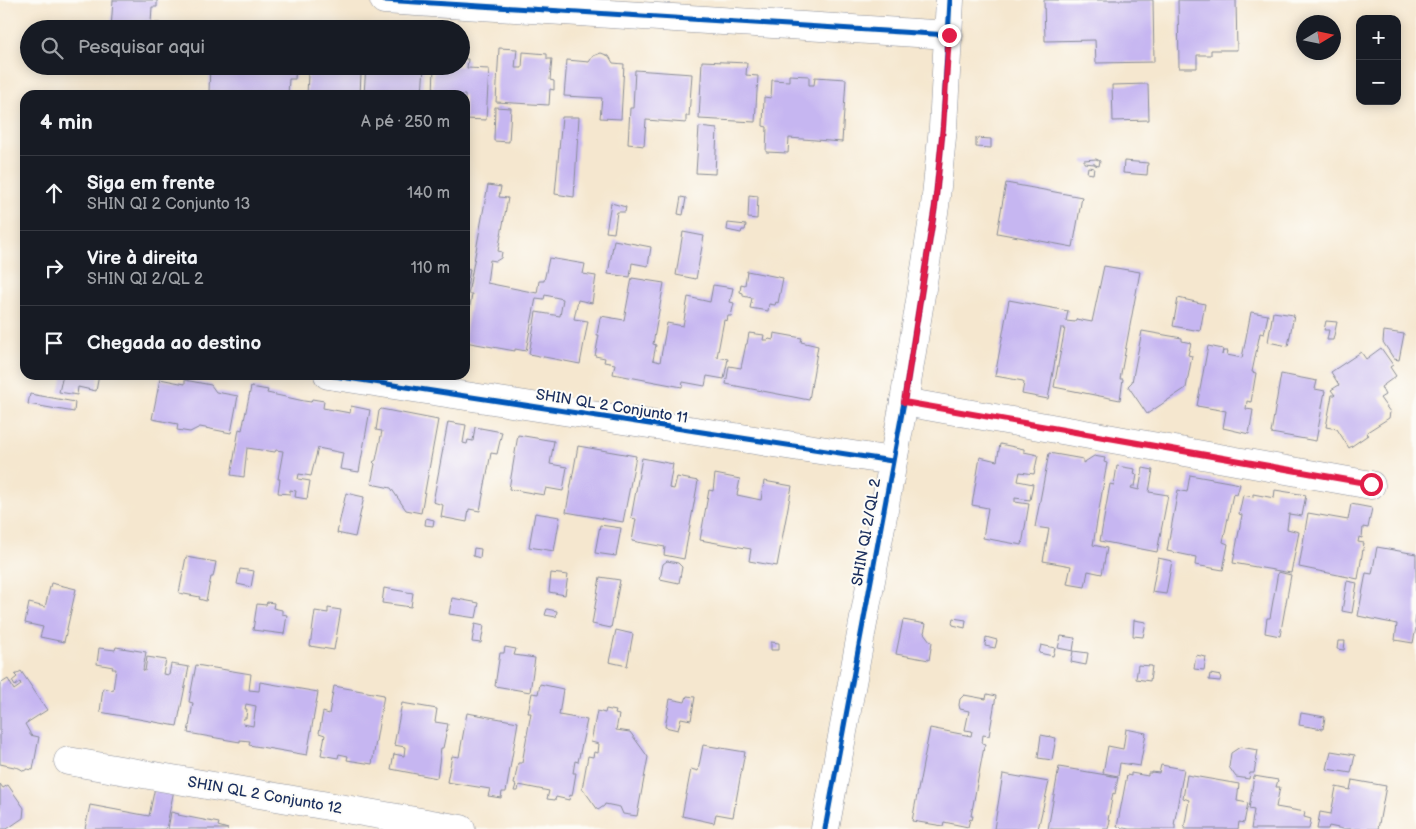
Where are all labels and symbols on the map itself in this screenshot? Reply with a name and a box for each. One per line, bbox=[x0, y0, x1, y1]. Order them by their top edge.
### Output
north arrow bbox=[1296, 15, 1341, 60]
route end bbox=[938, 24, 961, 47]
street label: SHIN QL 2 Conjunto 11 bbox=[535, 385, 689, 428]
route start bbox=[1360, 473, 1383, 496]
street label: SHIN QI 2/QL 2 bbox=[848, 477, 885, 587]
street label: SHIN QL 2 Conjunto 12 bbox=[186, 773, 344, 818]

